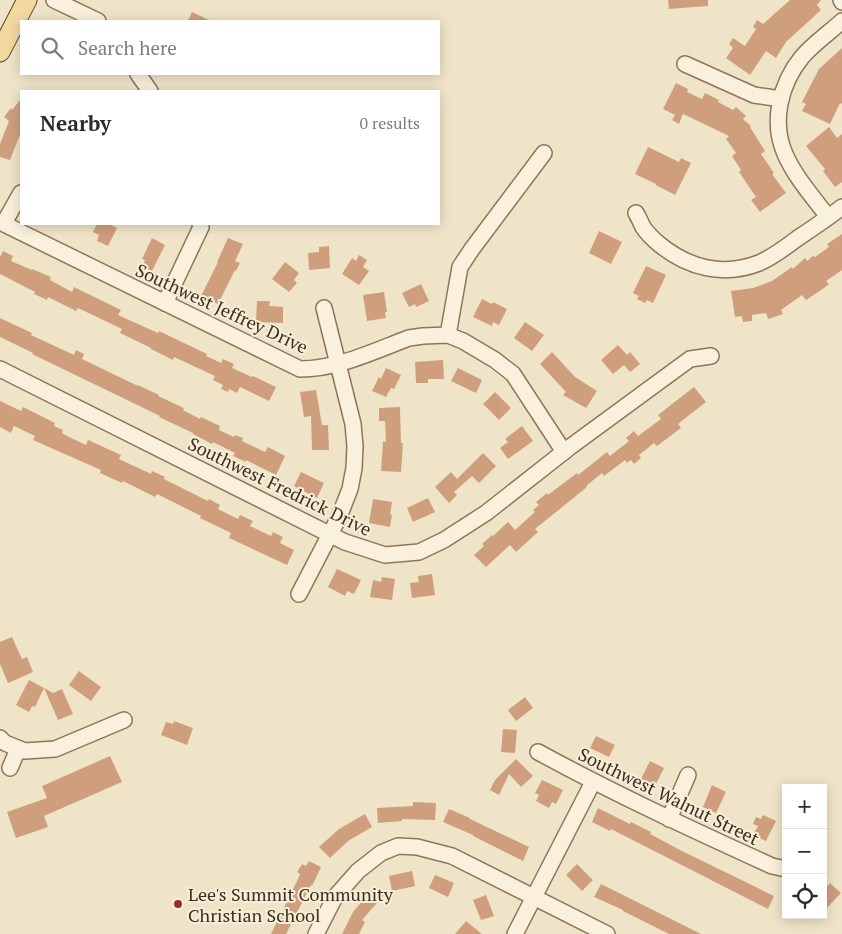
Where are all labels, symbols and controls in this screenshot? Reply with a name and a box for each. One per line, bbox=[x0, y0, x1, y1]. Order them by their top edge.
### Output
search box bbox=[20, 20, 440, 75]
icon: search bbox=[38, 34, 66, 62]
text: Search here bbox=[78, 35, 177, 60]
text: Nearby bbox=[40, 109, 111, 137]
text: 0 results bbox=[360, 112, 420, 134]
street label: Southwest Jeffrey Drive bbox=[132, 258, 312, 358]
street label: Southwest Fredrick Drive bbox=[184, 431, 376, 541]
street label: Southwest Walnut Street bbox=[575, 742, 764, 850]
map controls bbox=[782, 784, 827, 919]
button: + bbox=[782, 784, 827, 829]
button: − bbox=[782, 829, 827, 874]
button: locate bbox=[782, 874, 827, 919]
place label: Lee's Summit Community Christian School bbox=[188, 882, 394, 927]
marker: Lee's Summit Community Christian School bbox=[172, 898, 184, 910]

